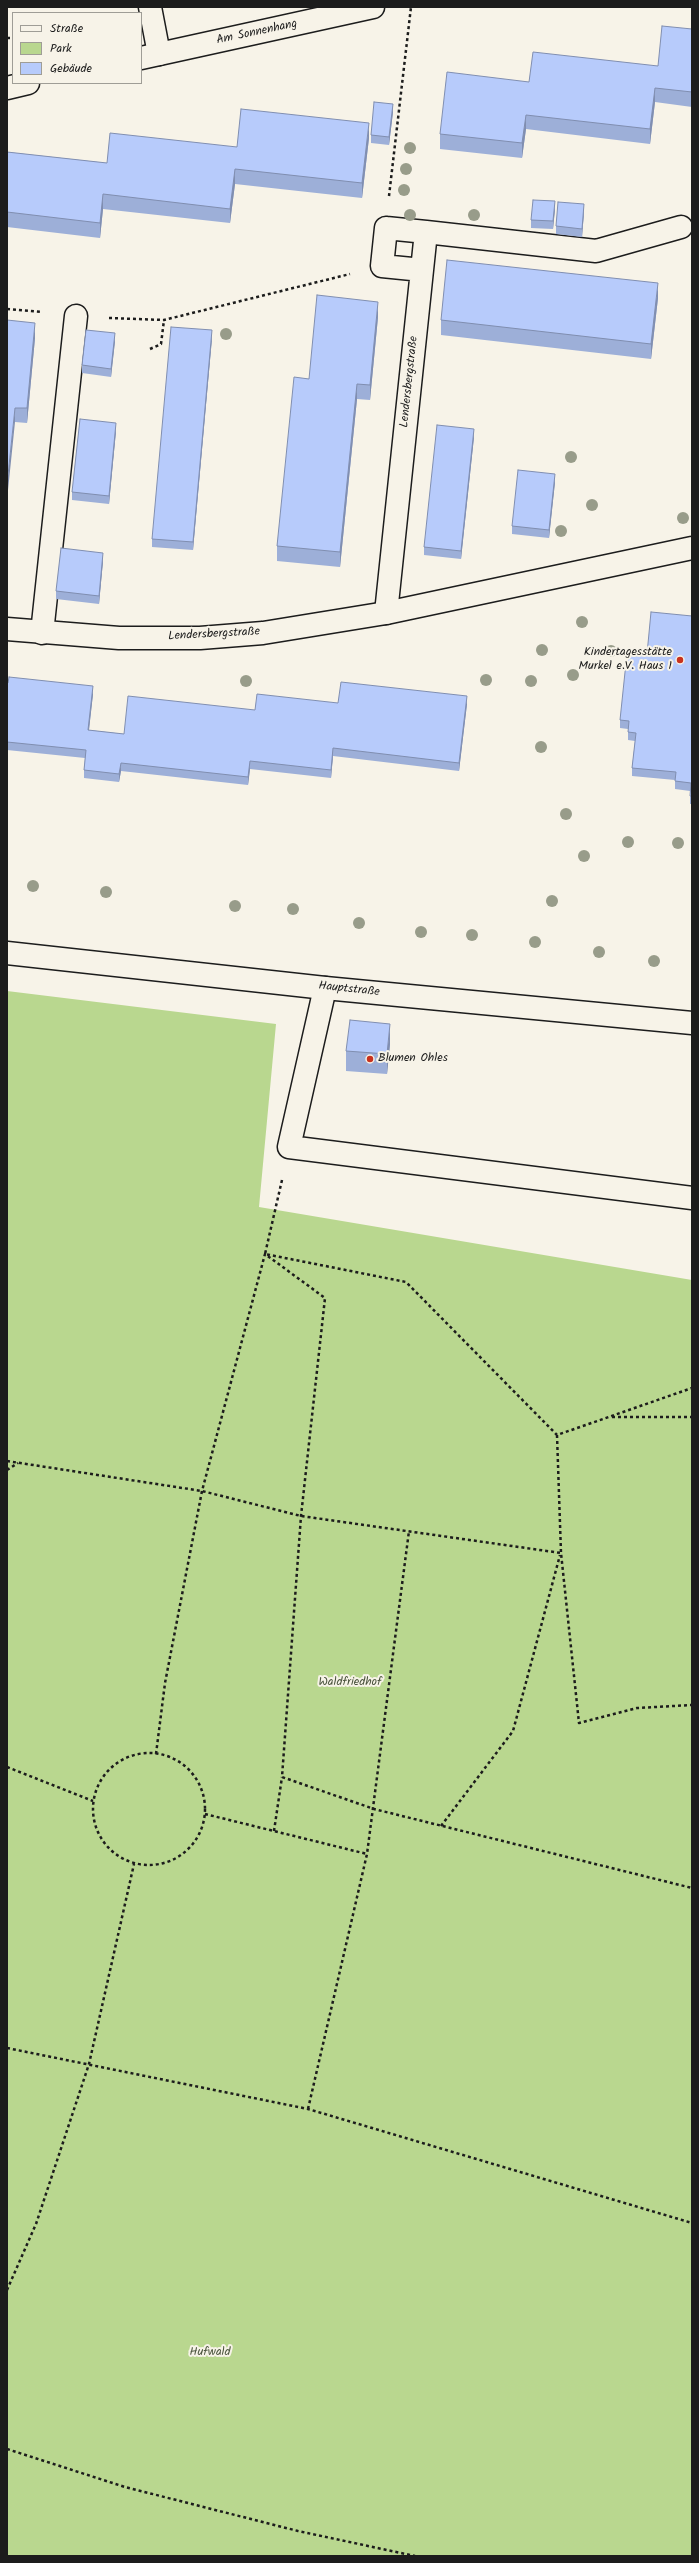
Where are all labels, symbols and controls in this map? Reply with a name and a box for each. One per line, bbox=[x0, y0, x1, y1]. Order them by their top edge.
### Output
legend bbox=[12, 12, 142, 84]
street label: Am Sonnenhang bbox=[215, 17, 299, 49]
text: Straße bbox=[50, 19, 83, 38]
text: Park bbox=[50, 39, 72, 58]
text: Gebäude bbox=[50, 59, 92, 78]
street label: Lendersbergstraße bbox=[398, 336, 422, 428]
street label: Lendersbergstraße bbox=[168, 625, 260, 645]
place label: Kindertagesstätte Murkel e.V. Haus 1 bbox=[579, 646, 672, 674]
marker: Kindertagesstätte Murkel e.V. Haus 1 bbox=[675, 655, 685, 665]
street label: Hauptstraße bbox=[318, 980, 380, 1000]
place label: Blumen Ohles bbox=[378, 1052, 448, 1066]
marker: Blumen Ohles bbox=[365, 1054, 375, 1064]
park label: Waldfriedhof bbox=[318, 1676, 382, 1690]
park label: Hufwald bbox=[190, 2346, 230, 2360]

